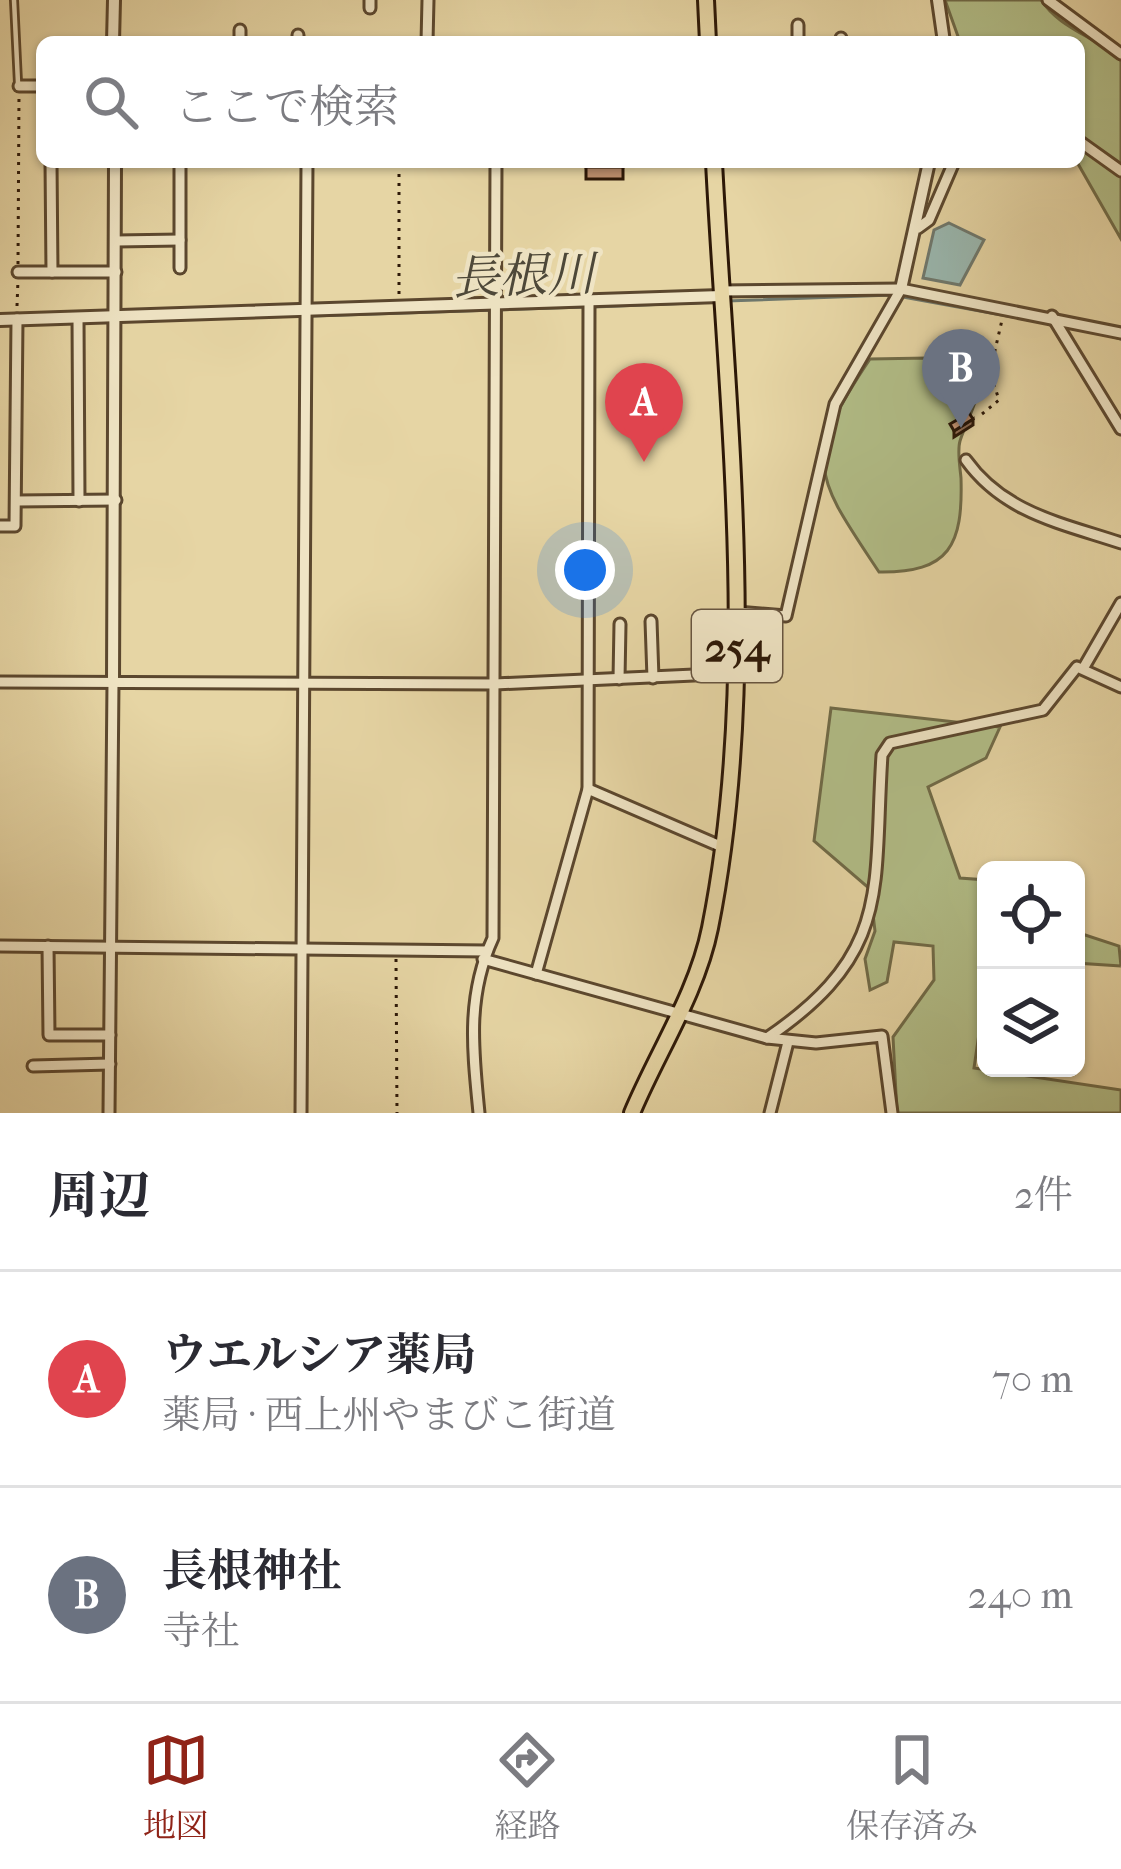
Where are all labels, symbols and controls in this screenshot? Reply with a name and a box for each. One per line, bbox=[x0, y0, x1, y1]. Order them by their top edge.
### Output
search box bbox=[36, 36, 1085, 168]
icon: search bbox=[78, 69, 144, 135]
text: ここで検索 bbox=[174, 81, 399, 134]
water label: 長根川 bbox=[450, 245, 601, 306]
pin: B bbox=[922, 329, 1000, 428]
pin: A bbox=[605, 363, 683, 462]
your location bbox=[555, 540, 615, 600]
road number: 254 bbox=[692, 610, 782, 682]
map controls bbox=[977, 861, 1085, 1077]
button: locate bbox=[977, 861, 1085, 969]
button: layers bbox=[977, 969, 1085, 1077]
text: 周辺 bbox=[48, 1166, 150, 1226]
text: 2件 bbox=[1014, 1172, 1073, 1218]
text: ウエルシア薬局 bbox=[162, 1329, 476, 1382]
text: A bbox=[74, 1356, 100, 1402]
text: 70 m bbox=[992, 1356, 1073, 1402]
text: 薬局 · 西上州やまびこ街道 bbox=[162, 1392, 616, 1438]
text: 長根神社 bbox=[162, 1545, 342, 1598]
text: B bbox=[74, 1572, 100, 1618]
text: 240 m bbox=[968, 1572, 1073, 1618]
text: 寺社 bbox=[162, 1608, 240, 1654]
tab: 地図 bbox=[143, 1727, 209, 1846]
tab: 経路 bbox=[494, 1727, 560, 1846]
tab: 保存済み bbox=[846, 1727, 978, 1846]

